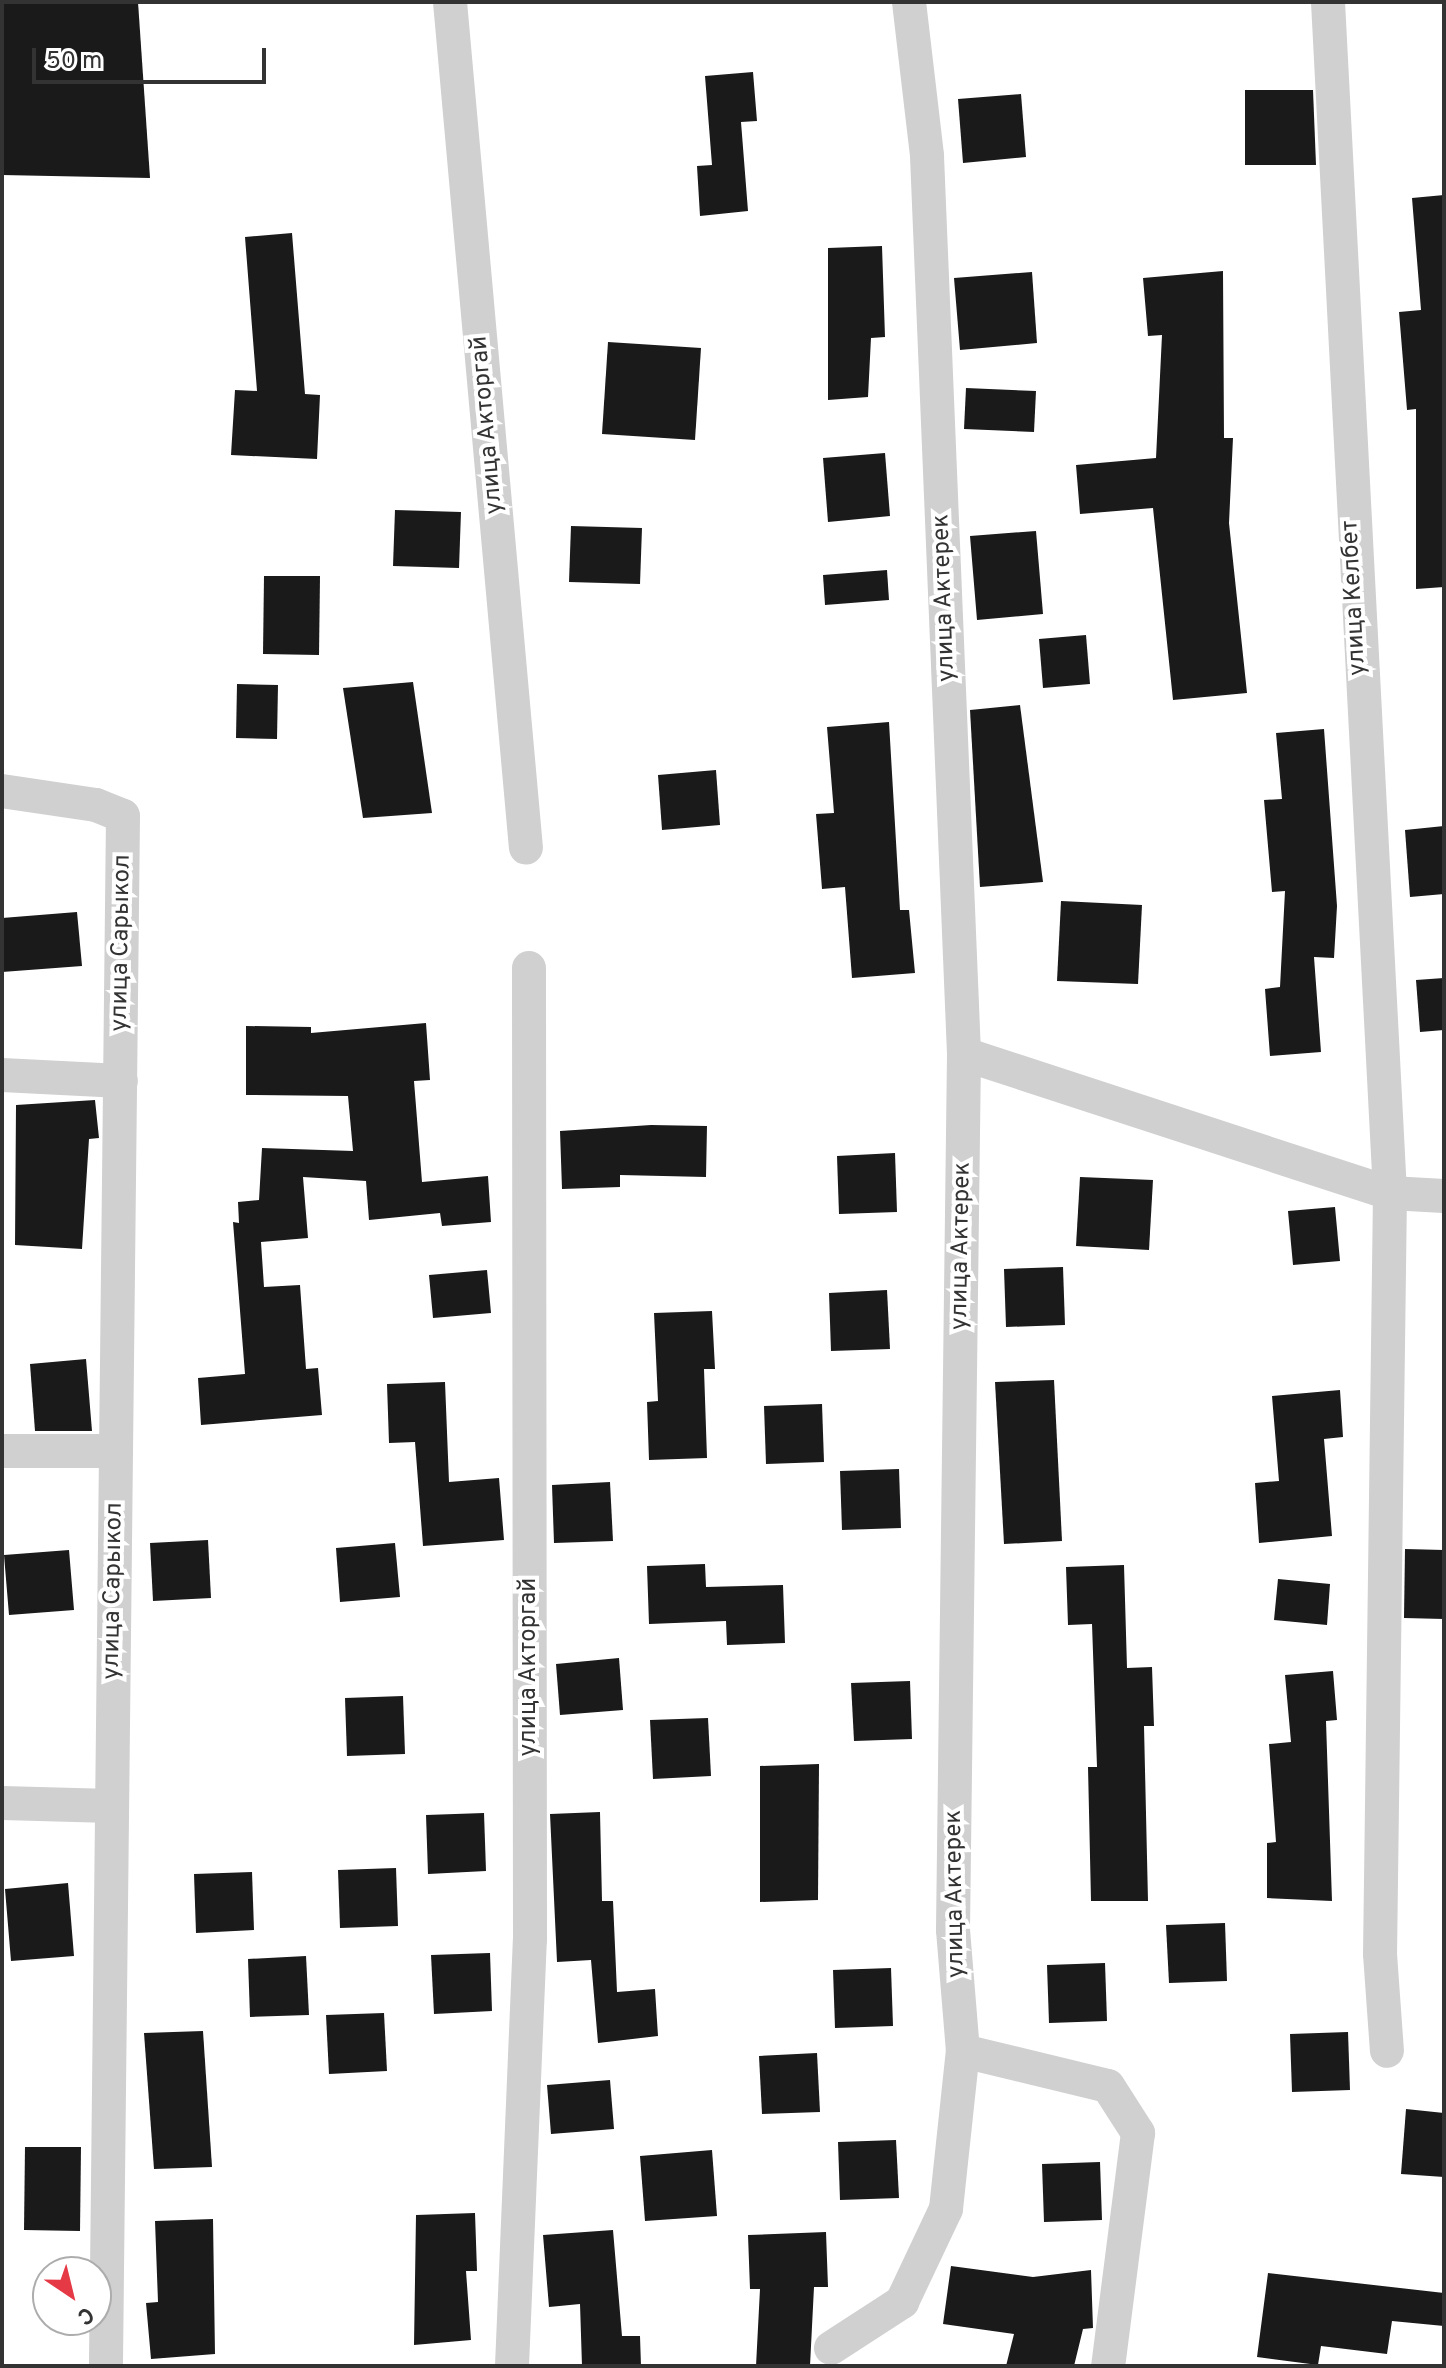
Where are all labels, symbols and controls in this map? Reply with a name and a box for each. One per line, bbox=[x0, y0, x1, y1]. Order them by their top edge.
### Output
scale bar bbox=[36, 32, 270, 82]
text: 50 m bbox=[46, 47, 102, 77]
street label: улица Акторгай bbox=[466, 334, 510, 516]
street label: улица Актерек bbox=[928, 513, 962, 683]
street label: улица Келбет bbox=[1337, 520, 1373, 676]
street label: улица Сарыкол bbox=[106, 854, 138, 1032]
street label: улица Актерек bbox=[946, 1161, 978, 1331]
street label: улица Сарыкол bbox=[98, 1502, 130, 1680]
street label: улица Акторгай bbox=[516, 1577, 544, 1757]
street label: улица Актерек bbox=[940, 1809, 972, 1979]
north arrow bbox=[32, 2256, 112, 2336]
text: С bbox=[71, 2299, 98, 2330]

